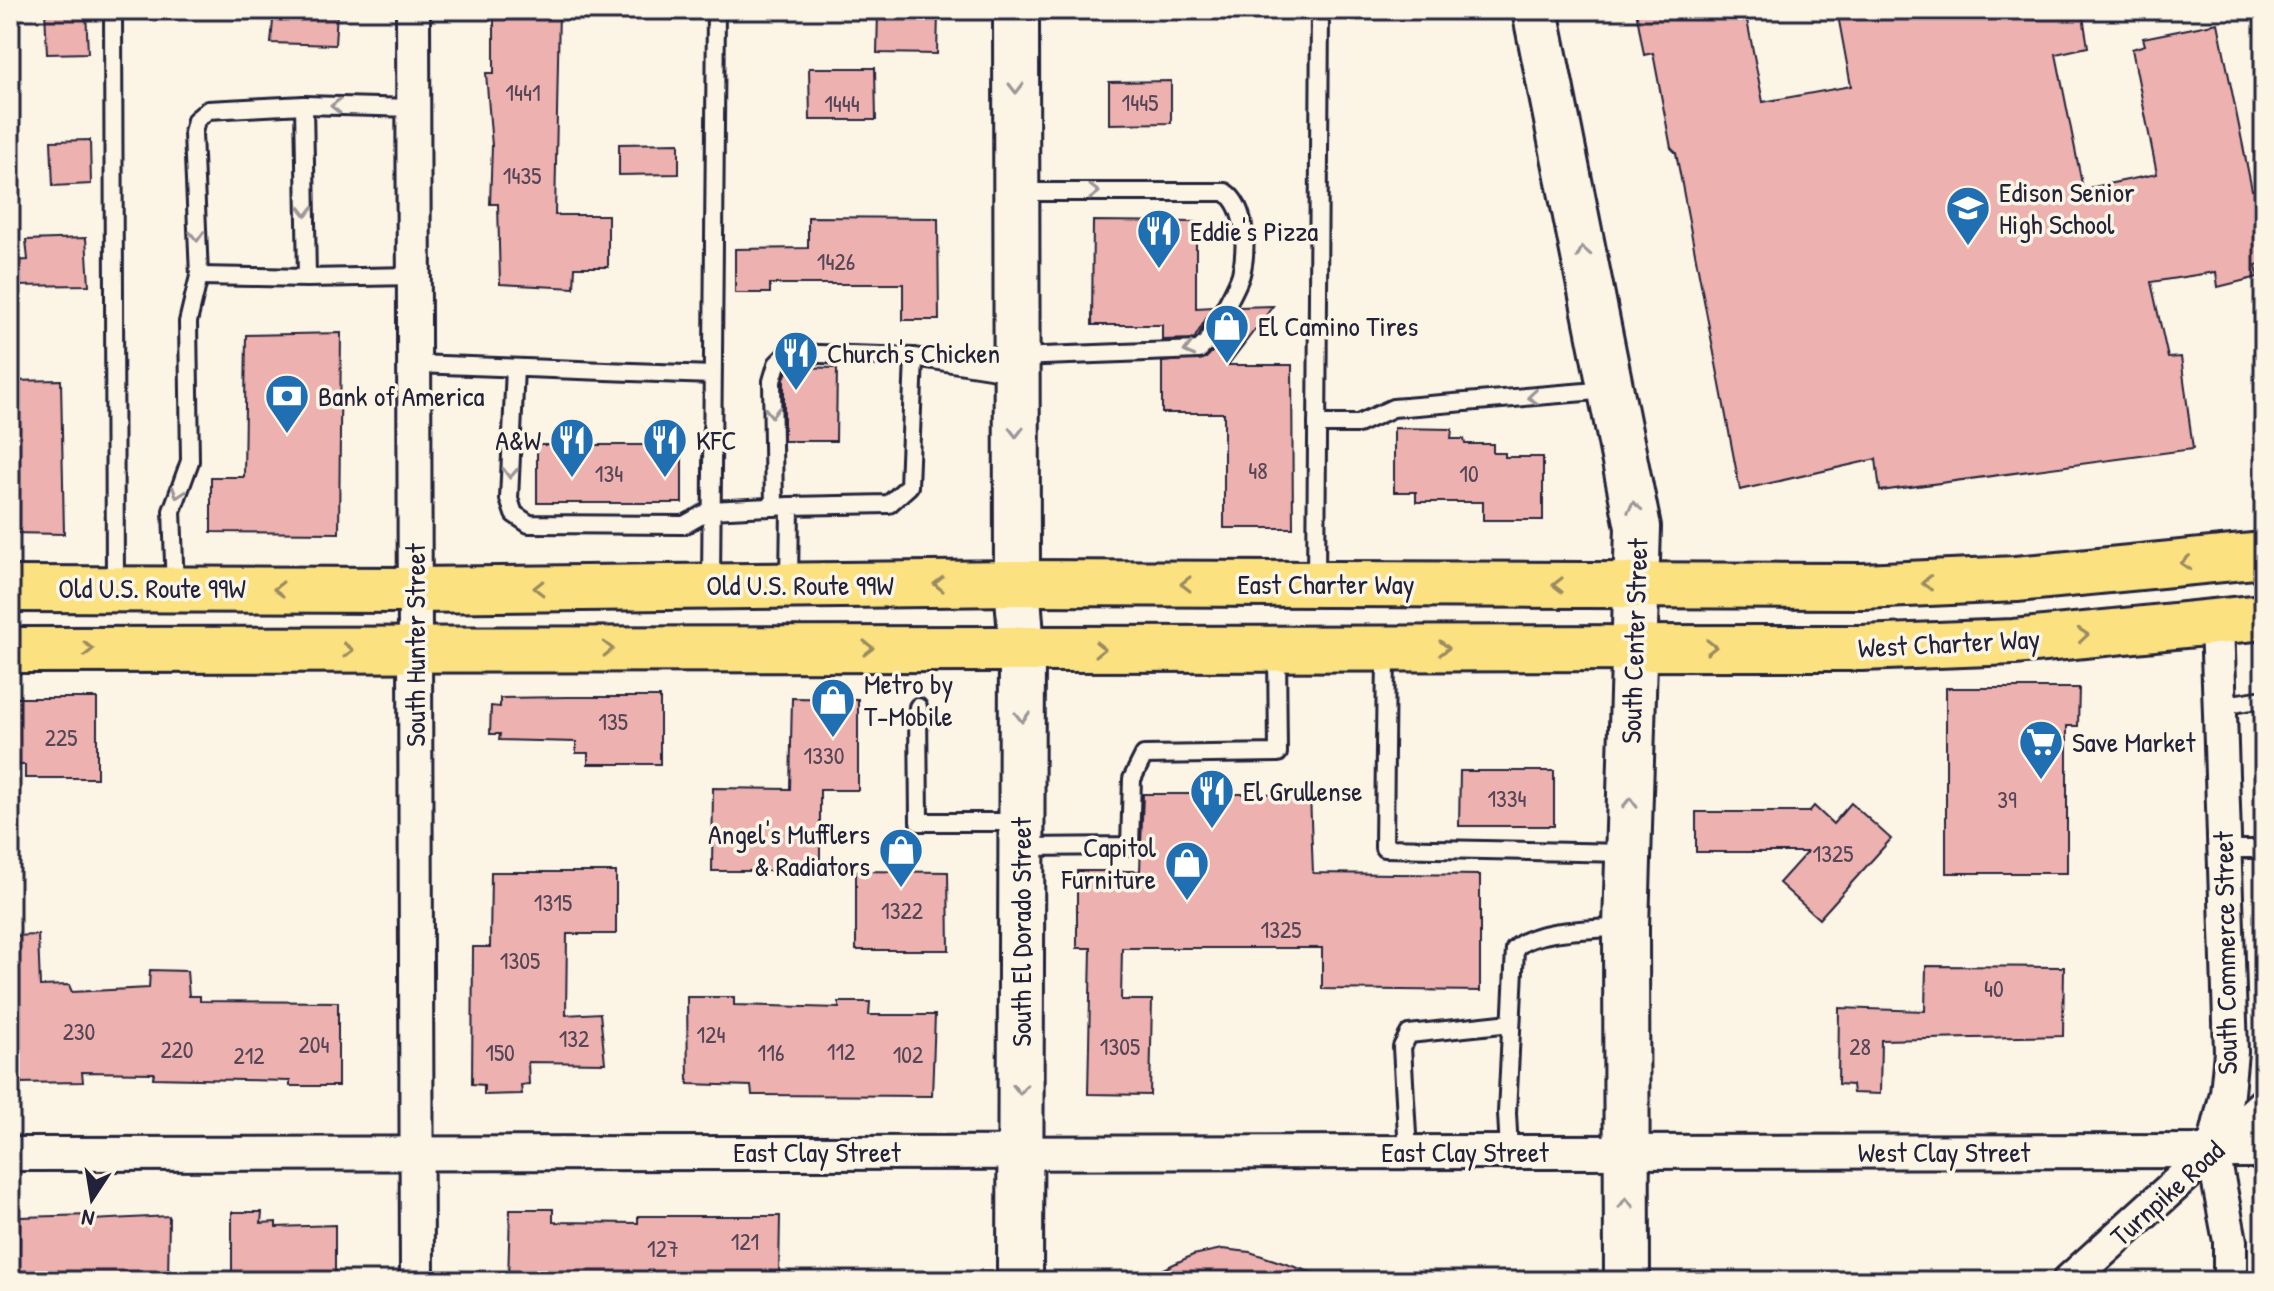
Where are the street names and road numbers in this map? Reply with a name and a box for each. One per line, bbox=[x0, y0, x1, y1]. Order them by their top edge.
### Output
street label: South Center Street bbox=[1611, 537, 1657, 744]
street label: South Hunter Street bbox=[396, 543, 434, 747]
street label: East Charter Way bbox=[1237, 565, 1415, 603]
street label: Old U.S. Route 99W bbox=[706, 566, 894, 604]
street label: Old U.S. Route 99W bbox=[58, 569, 246, 607]
street label: West Charter Way bbox=[1857, 619, 2041, 667]
street label: South El Dorado Street bbox=[1002, 817, 1040, 1047]
street label: South Commerce Street bbox=[2204, 831, 2246, 1075]
street label: Turnpike Road bbox=[2102, 1132, 2232, 1254]
street label: East Clay Street bbox=[733, 1133, 901, 1171]
street label: East Clay Street bbox=[1381, 1133, 1549, 1171]
street label: West Clay Street bbox=[1858, 1133, 2031, 1171]

